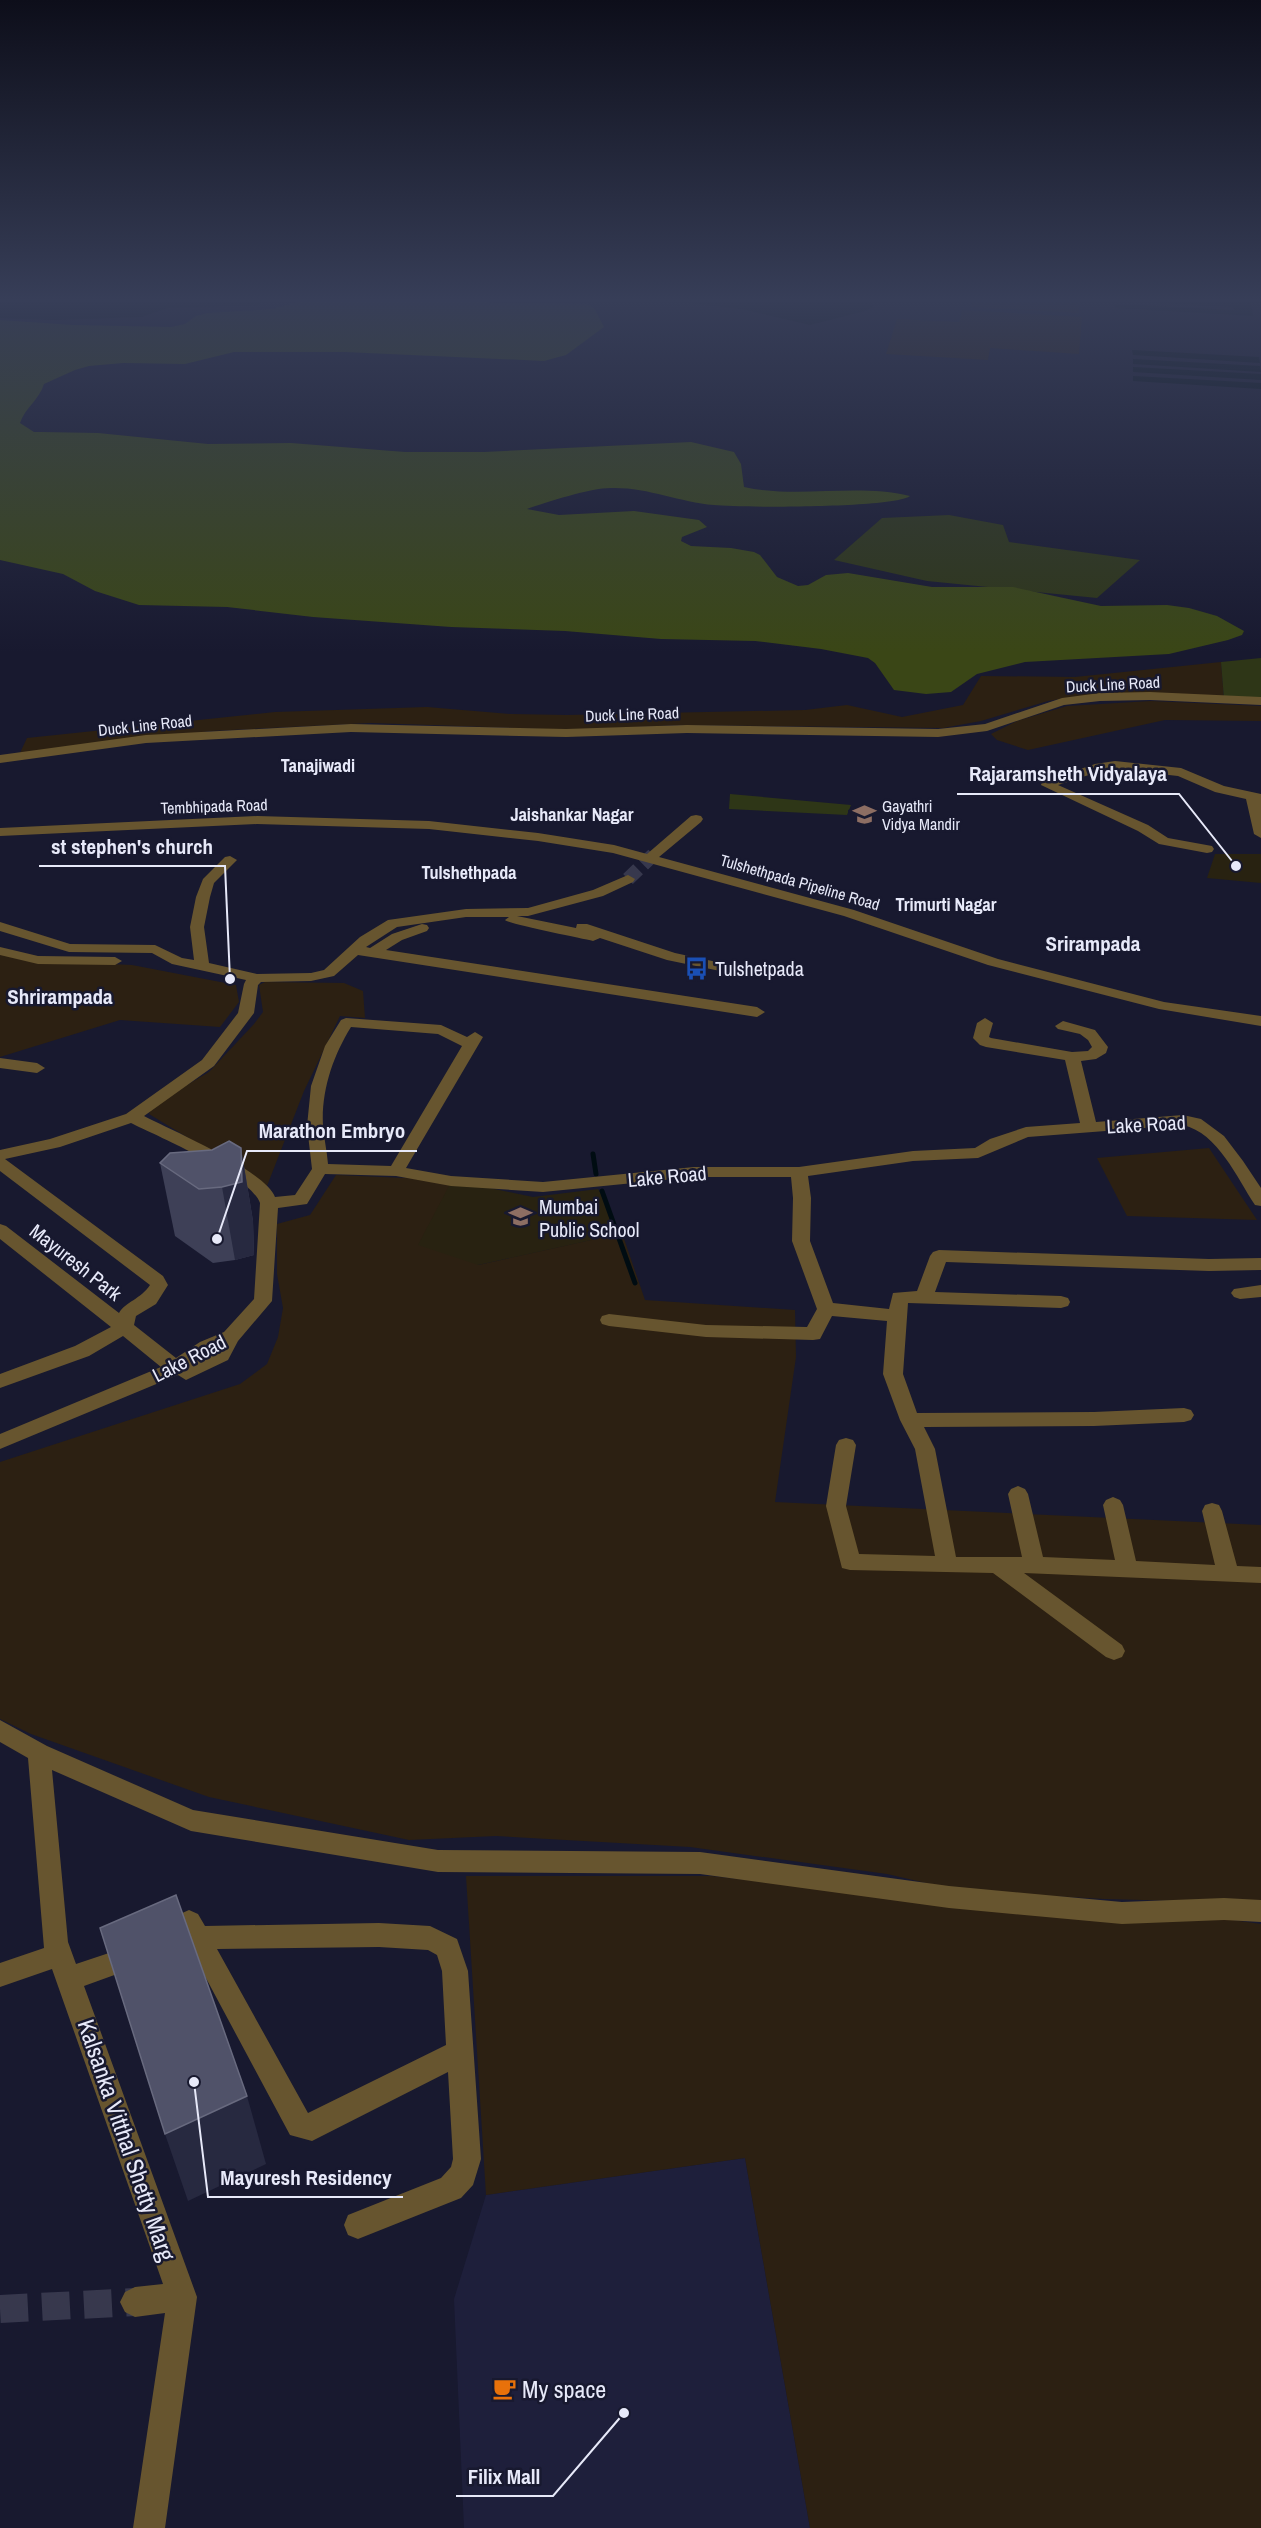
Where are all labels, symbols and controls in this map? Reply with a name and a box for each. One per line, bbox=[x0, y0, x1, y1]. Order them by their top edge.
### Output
street label: Duck Line Road bbox=[1065, 671, 1161, 697]
street label: Duck Line Road bbox=[585, 701, 679, 727]
street label: Duck Line Road bbox=[97, 709, 193, 741]
district label: Tanajiwadi bbox=[281, 753, 355, 778]
callout: Rajaramsheth Vidyalaya bbox=[957, 755, 1179, 794]
text: Rajaramsheth Vidyalaya bbox=[969, 759, 1167, 788]
street label: Tembhipada Road bbox=[160, 793, 268, 819]
place label: Gayathri Vidya Mandir bbox=[882, 795, 960, 835]
district label: Jaishankar Nagar bbox=[510, 802, 634, 827]
school or university icon: Gayathri Vidya Mandir bbox=[851, 802, 877, 828]
callout: st stephen's church bbox=[39, 827, 225, 866]
text: st stephen's church bbox=[51, 832, 213, 861]
street label: Tulshethpada Pipeline Road bbox=[718, 849, 882, 915]
district label: Tulshethpada bbox=[422, 860, 517, 885]
district label: Trimurti Nagar bbox=[896, 892, 997, 917]
district label: Srirampada bbox=[1046, 929, 1141, 958]
bus stop icon: Tulshetpada bbox=[684, 955, 710, 981]
place label: Tulshetpada bbox=[715, 955, 804, 982]
district label: Shrirampada bbox=[7, 982, 113, 1011]
street label: Lake Road bbox=[1106, 1108, 1186, 1140]
callout: Marathon Embryo bbox=[247, 1112, 417, 1151]
text: Marathon Embryo bbox=[259, 1116, 405, 1145]
street label: Lake Road bbox=[626, 1159, 708, 1193]
place label: Mumbai Public School bbox=[539, 1193, 639, 1243]
school or university icon: Mumbai Public School bbox=[508, 1204, 534, 1230]
street label: Mayuresh Park bbox=[24, 1217, 128, 1307]
street label: Lake Road bbox=[148, 1328, 230, 1388]
street label: Kalsanka Vitthal Shetty Marg bbox=[71, 2015, 183, 2265]
callout: Mayuresh Residency bbox=[208, 2158, 403, 2197]
text: Mayuresh Residency bbox=[220, 2163, 392, 2192]
place label: My space bbox=[522, 2373, 606, 2405]
cafe icon: My space bbox=[491, 2376, 517, 2402]
callout: Filix Mall bbox=[456, 2457, 553, 2496]
text: Filix Mall bbox=[468, 2462, 540, 2491]

